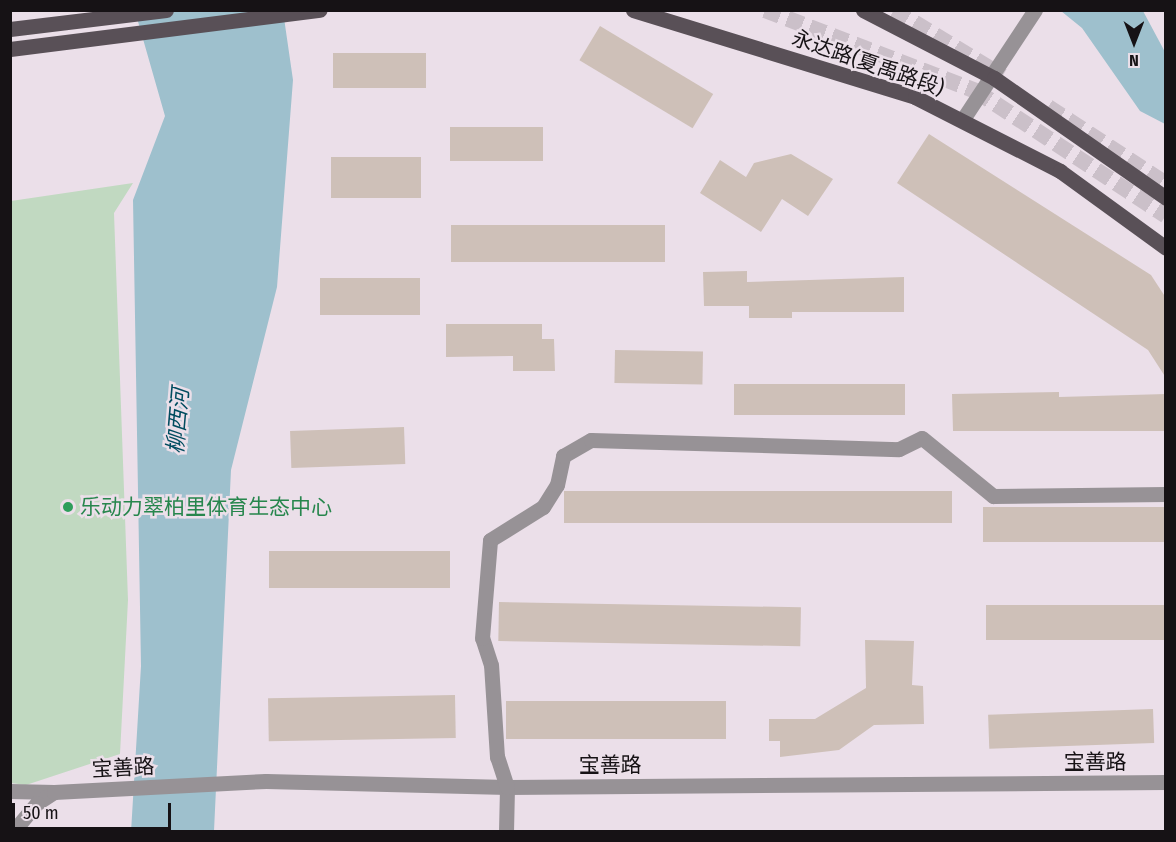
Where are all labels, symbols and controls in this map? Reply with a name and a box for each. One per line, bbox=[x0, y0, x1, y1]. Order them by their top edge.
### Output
north arrow bbox=[1104, 12, 1164, 72]
street label: 永达路(夏禹路段) bbox=[789, 25, 947, 101]
text: N bbox=[1129, 51, 1139, 70]
water label: 柳西河 bbox=[162, 387, 194, 455]
place label: 乐动力翠柏里体育生态中心 bbox=[80, 494, 332, 520]
marker: 乐动力翠柏里体育生态中心 bbox=[61, 500, 75, 514]
street label: 宝善路 bbox=[1064, 749, 1126, 775]
street label: 宝善路 bbox=[579, 752, 641, 778]
street label: 宝善路 bbox=[91, 754, 155, 782]
scale bar bbox=[15, 791, 174, 829]
text: 50 m bbox=[23, 802, 59, 824]

